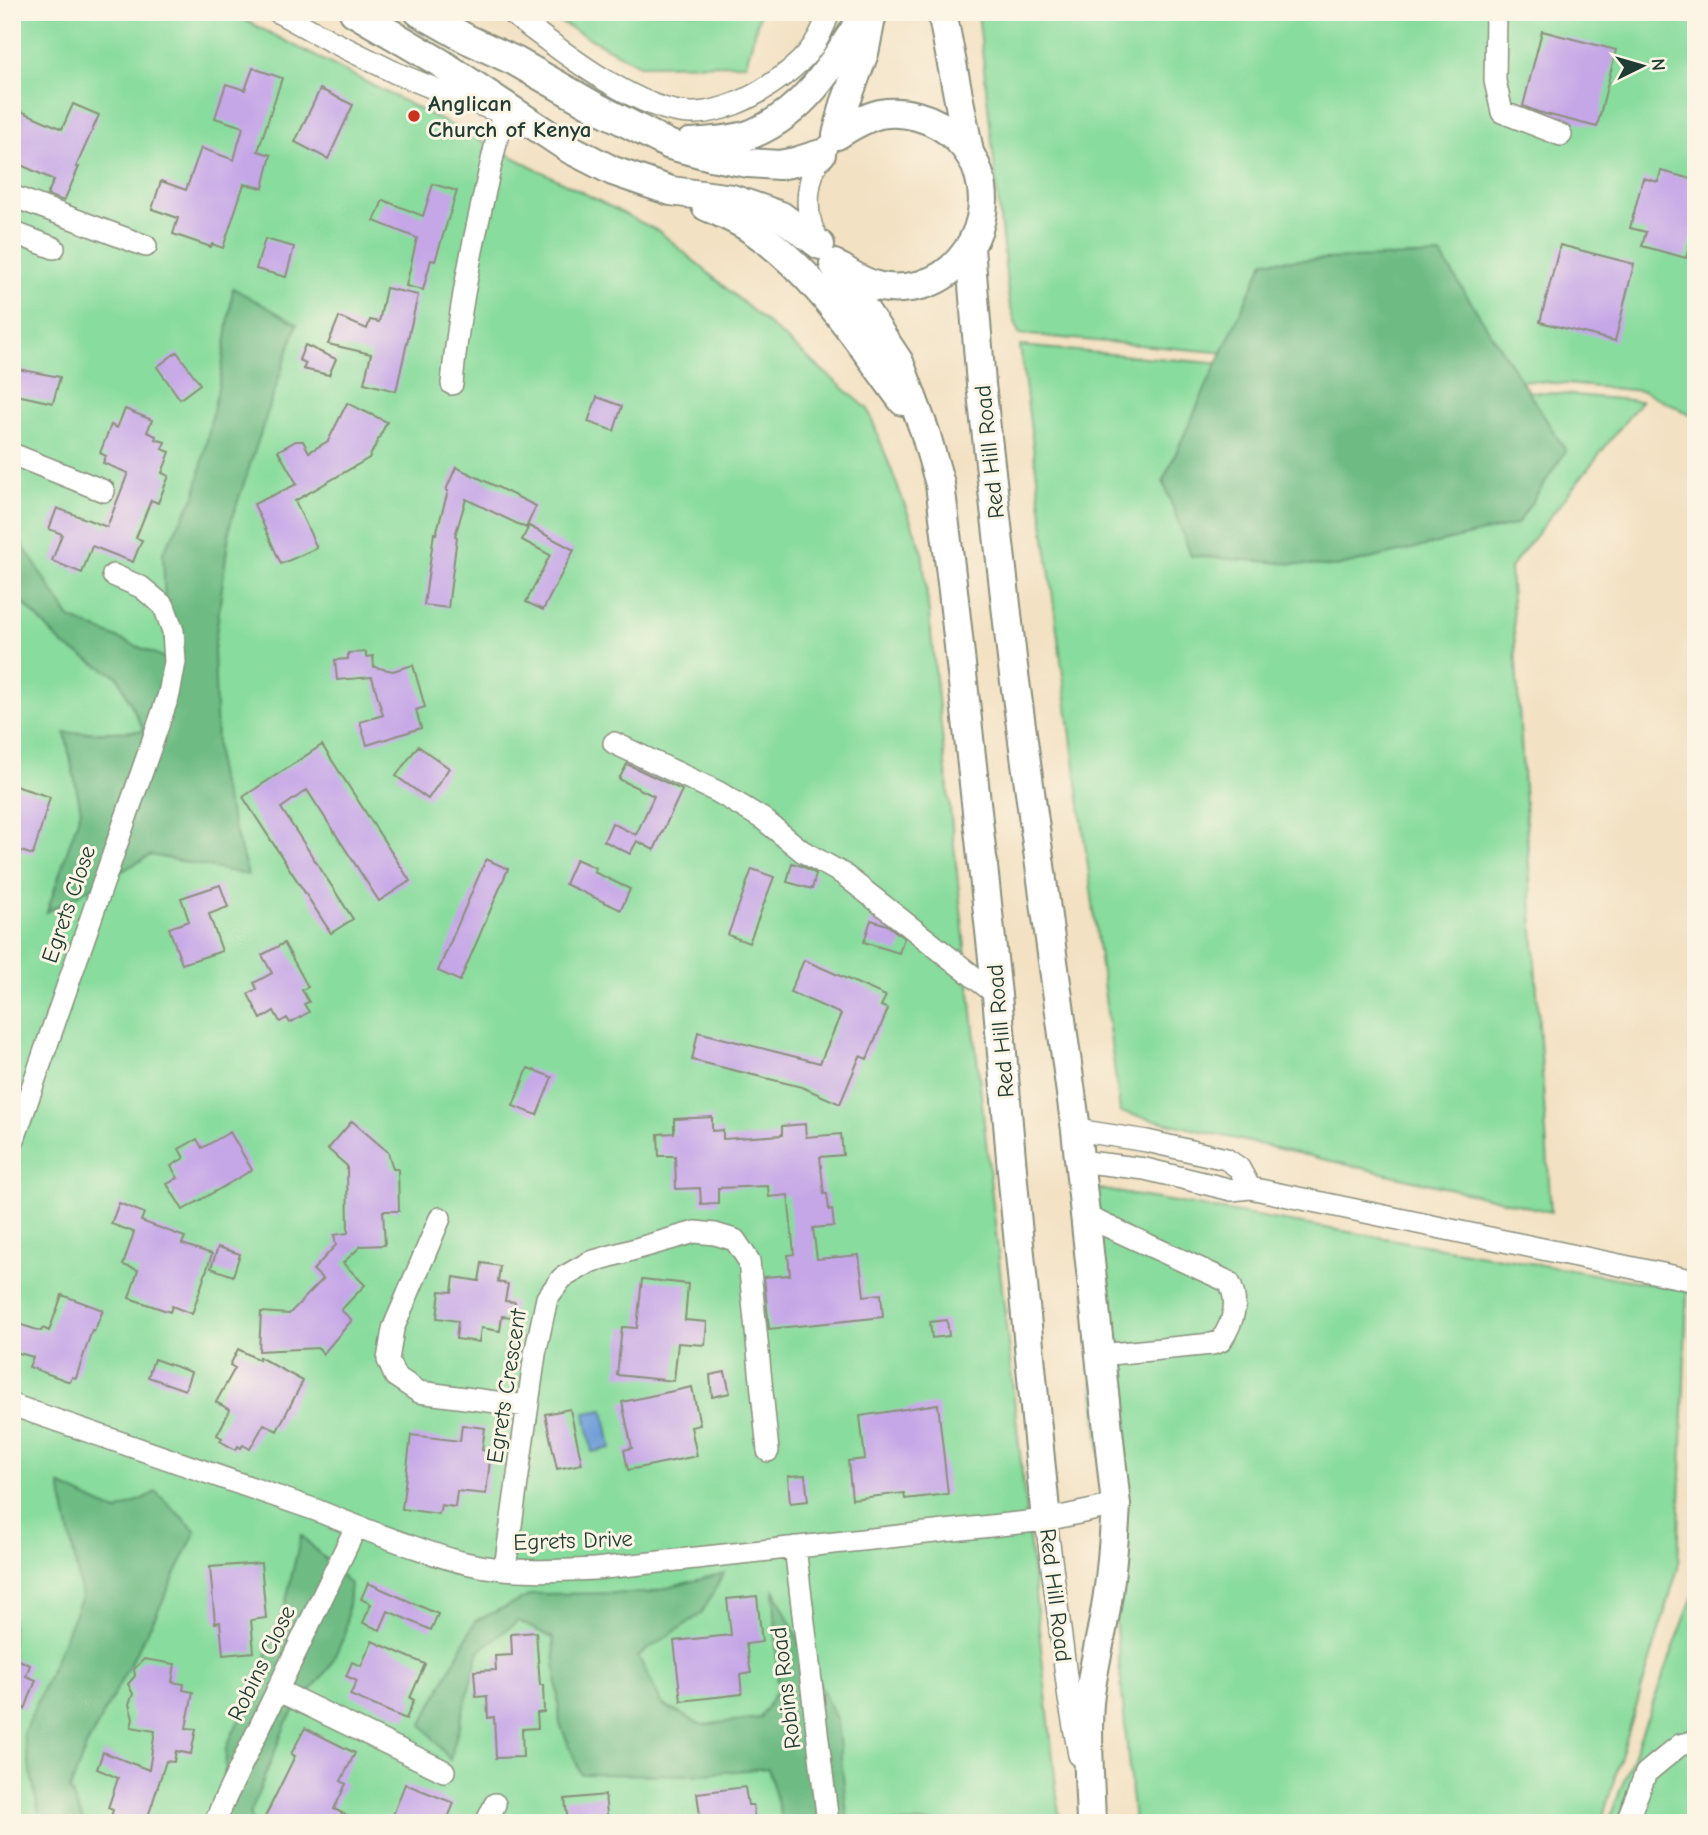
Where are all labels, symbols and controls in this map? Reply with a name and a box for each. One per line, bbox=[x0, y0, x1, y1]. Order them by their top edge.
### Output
north arrow bbox=[1606, 32, 1676, 102]
text: N bbox=[1646, 57, 1669, 72]
place label: Anglican Church of Kenya bbox=[428, 90, 592, 143]
marker: Anglican Church of Kenya bbox=[406, 108, 422, 124]
street label: Red Hill Road bbox=[969, 384, 1010, 520]
street label: Egrets Close bbox=[36, 842, 101, 966]
street label: Red Hill Road bbox=[981, 963, 1020, 1099]
street label: Egrets Crescent bbox=[481, 1306, 532, 1465]
street label: Egrets Drive bbox=[513, 1525, 633, 1556]
street label: Red Hill Road bbox=[1034, 1527, 1077, 1663]
street label: Robins Close bbox=[222, 1601, 301, 1725]
street label: Robins Road bbox=[765, 1625, 806, 1751]

